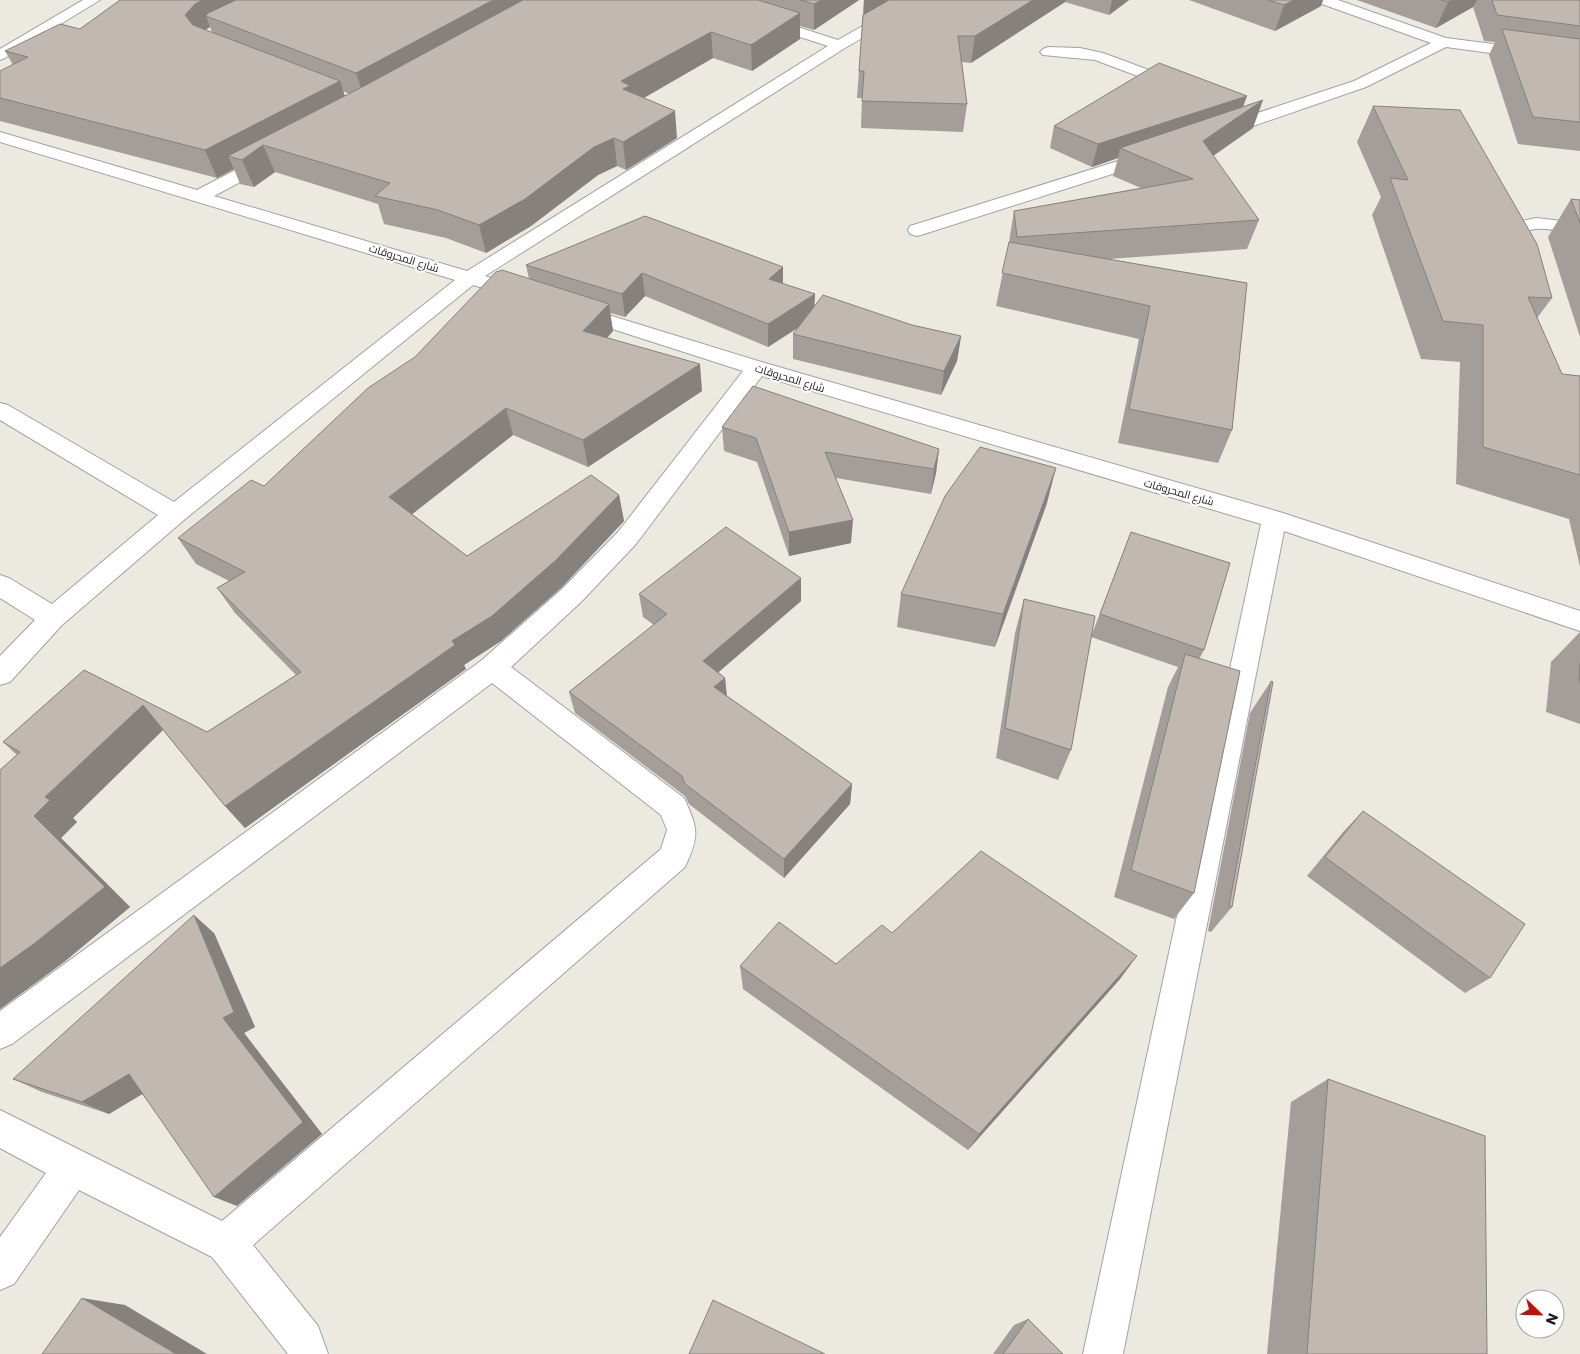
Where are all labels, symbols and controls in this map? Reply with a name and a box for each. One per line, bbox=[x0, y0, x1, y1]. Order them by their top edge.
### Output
street label: شارع المحروقات bbox=[367, 240, 441, 276]
street label: شارع المحروقات bbox=[753, 360, 827, 396]
street label: شارع المحروقات bbox=[1142, 474, 1216, 510]
north arrow bbox=[1515, 1289, 1565, 1339]
text: N bbox=[1541, 1310, 1563, 1328]

